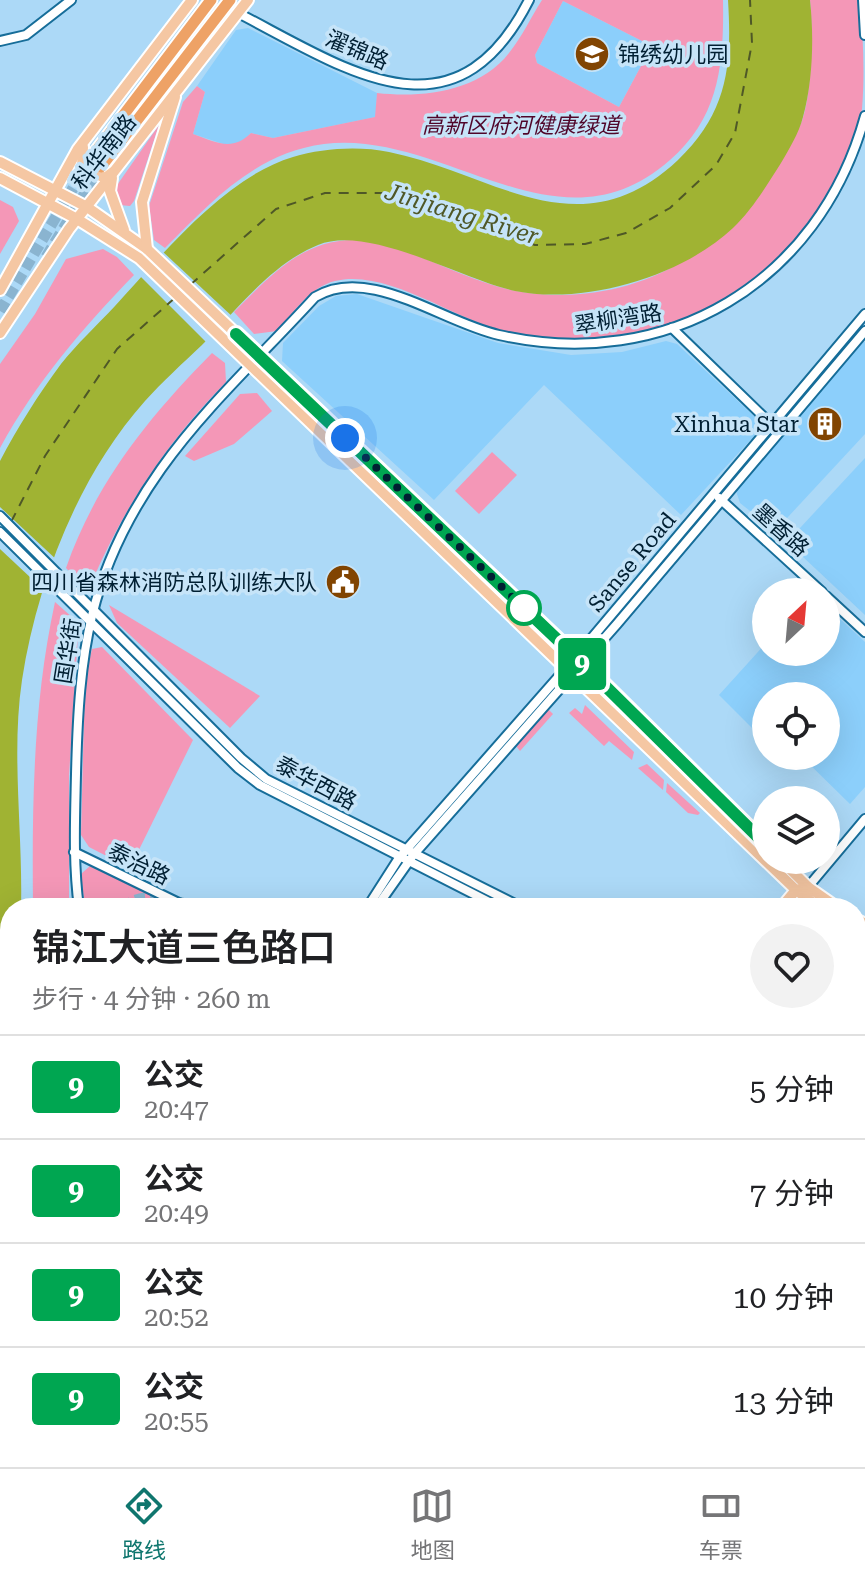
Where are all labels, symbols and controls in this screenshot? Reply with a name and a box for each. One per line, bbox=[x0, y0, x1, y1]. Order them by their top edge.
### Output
street label: 濯锦路 bbox=[322, 26, 392, 74]
school or university icon: 锦绣幼儿园 bbox=[573, 35, 611, 73]
place label: 锦绣幼儿园 bbox=[618, 42, 728, 67]
street label: 科华南路 bbox=[67, 110, 141, 194]
park label: 高新区府河健康绿道 bbox=[422, 113, 623, 138]
water label: Jinjiang River bbox=[381, 177, 542, 251]
street label: 翠柳湾路 bbox=[573, 300, 663, 338]
building icon: Xinhua Star bbox=[806, 405, 844, 443]
place label: Xinhua Star bbox=[674, 412, 799, 437]
your location bbox=[325, 418, 365, 458]
street label: 墨香路 bbox=[748, 499, 814, 561]
street label: Sanse Road bbox=[583, 507, 681, 617]
public building icon: 四川省森林消防总队训练大队 bbox=[324, 563, 362, 601]
place label: 四川省森林消防总队训练大队 bbox=[31, 570, 317, 595]
north arrow bbox=[752, 578, 840, 666]
map controls bbox=[752, 578, 840, 874]
unlabelled marker bbox=[507, 591, 541, 625]
street label: 国华街 bbox=[50, 616, 86, 686]
line badge: 9 bbox=[556, 638, 608, 690]
text: 9 bbox=[574, 647, 590, 680]
button: locate bbox=[752, 682, 840, 770]
street label: 泰华西路 bbox=[271, 751, 361, 815]
button: layers bbox=[752, 786, 840, 874]
street label: 泰治路 bbox=[104, 838, 174, 890]
button: heart bbox=[750, 924, 834, 1008]
text: 锦江大道三色路口 bbox=[32, 926, 336, 970]
text: 步行 · 4 分钟 · 260 m bbox=[32, 984, 271, 1014]
text: 公交 bbox=[144, 1057, 204, 1092]
text: 9 bbox=[68, 1070, 84, 1103]
text: 5 分钟 bbox=[750, 1072, 834, 1107]
text: 20:47 bbox=[144, 1094, 209, 1124]
text: 公交 bbox=[144, 1161, 204, 1196]
text: 9 bbox=[68, 1174, 84, 1207]
text: 7 分钟 bbox=[750, 1176, 834, 1211]
text: 20:49 bbox=[144, 1198, 209, 1228]
text: 公交 bbox=[144, 1265, 204, 1300]
text: 9 bbox=[68, 1278, 84, 1311]
text: 10 分钟 bbox=[733, 1280, 834, 1315]
text: 20:52 bbox=[144, 1302, 209, 1332]
text: 公交 bbox=[144, 1369, 204, 1404]
text: 9 bbox=[68, 1382, 84, 1415]
text: 13 分钟 bbox=[733, 1384, 834, 1419]
text: 20:55 bbox=[144, 1406, 209, 1436]
tab: 路线 bbox=[122, 1484, 166, 1564]
tab: 地图 bbox=[410, 1484, 455, 1564]
tab: 车票 bbox=[699, 1484, 743, 1564]

